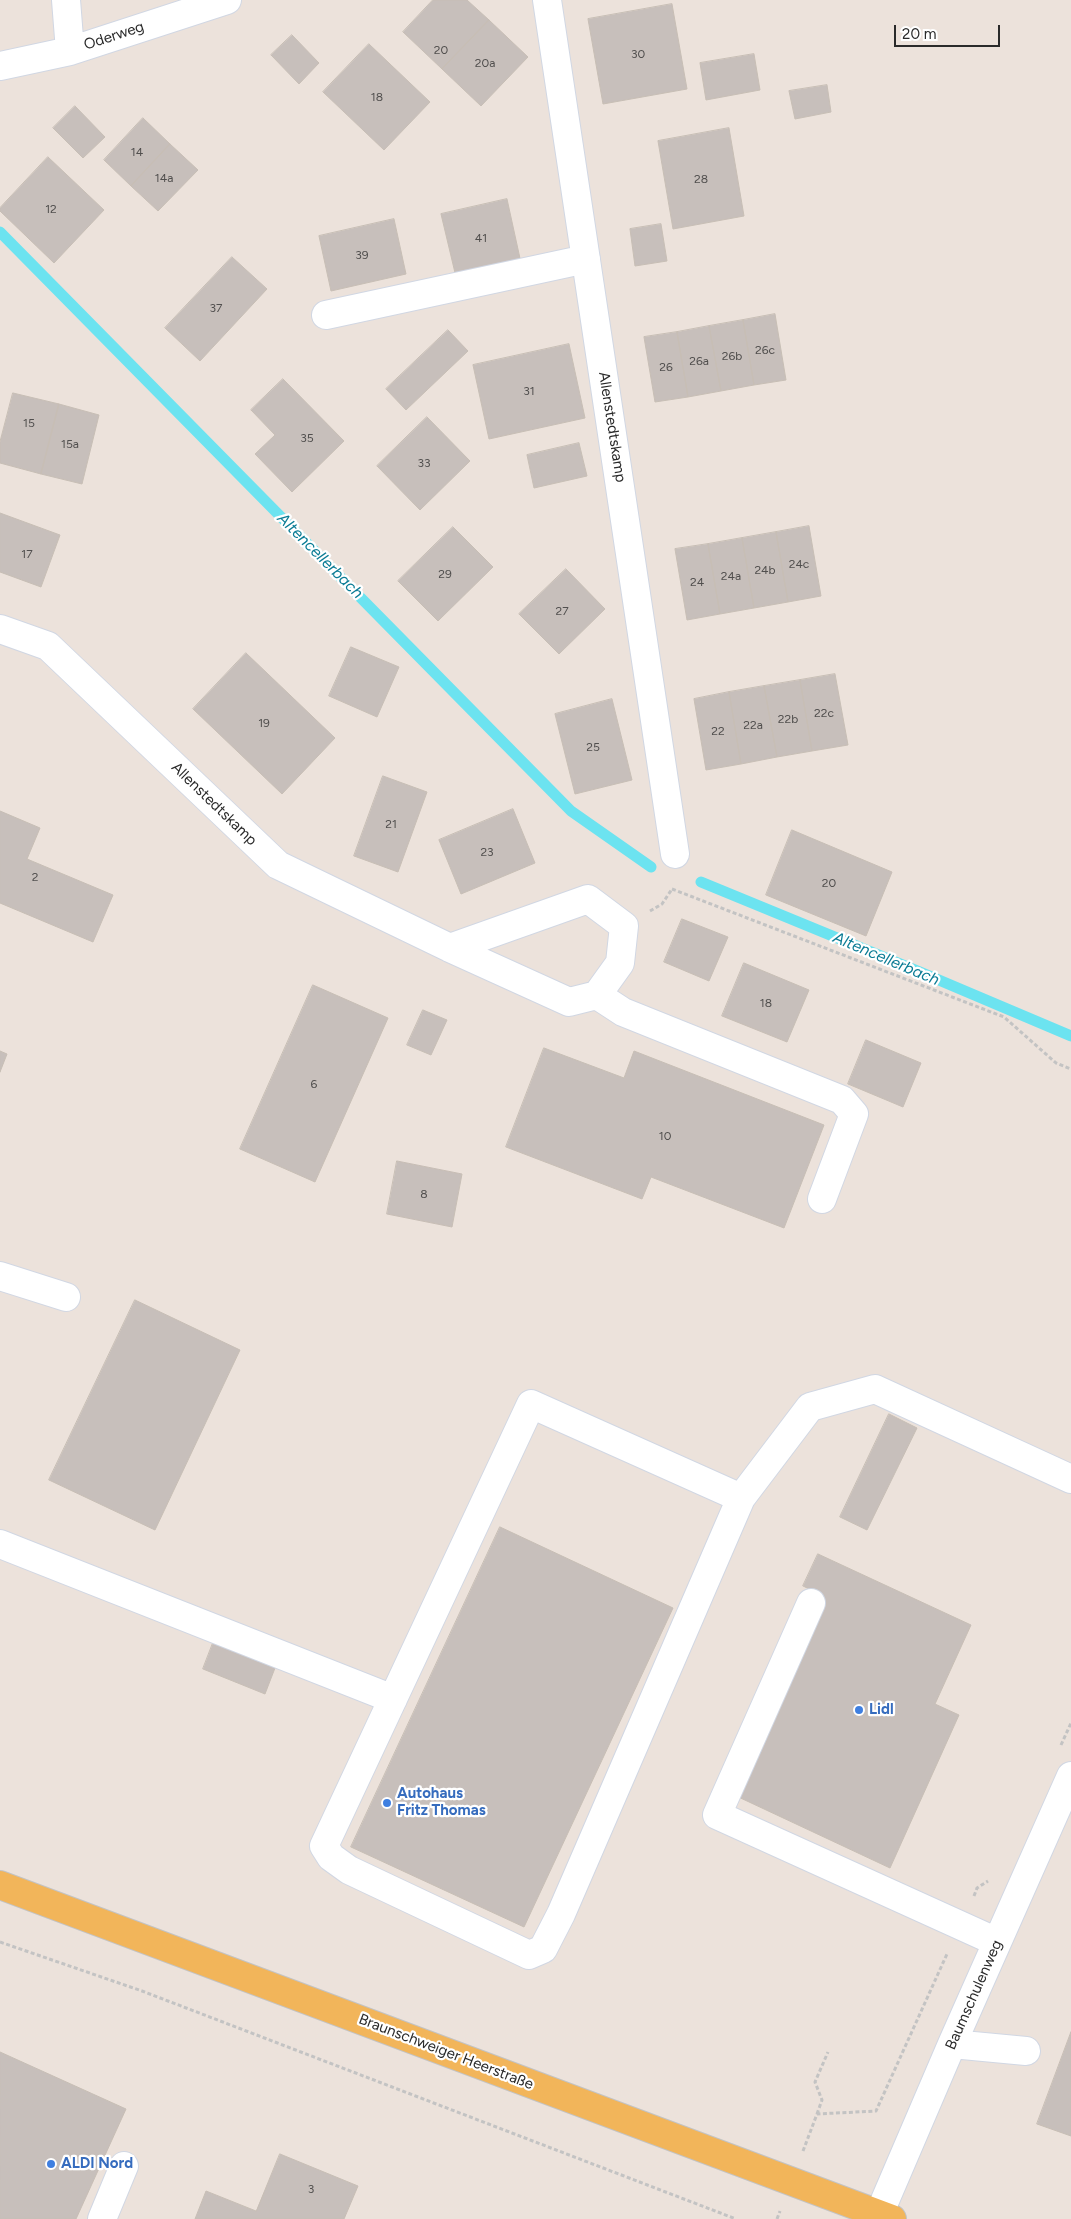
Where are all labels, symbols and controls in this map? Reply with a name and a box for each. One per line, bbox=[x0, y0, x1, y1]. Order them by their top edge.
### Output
scale bar bbox=[896, 15, 1002, 47]
street label: Oderweg bbox=[82, 18, 146, 54]
text: 20 m bbox=[902, 25, 936, 43]
house number: 20 bbox=[434, 43, 448, 57]
house number: 30 bbox=[631, 47, 645, 61]
house number: 20a bbox=[475, 56, 495, 70]
house number: 18 bbox=[371, 90, 383, 104]
house number: 14 bbox=[131, 145, 143, 159]
house number: 14a bbox=[155, 171, 173, 185]
house number: 28 bbox=[694, 172, 708, 186]
house number: 12 bbox=[45, 202, 57, 216]
house number: 41 bbox=[475, 231, 487, 245]
house number: 39 bbox=[355, 248, 369, 262]
house number: 37 bbox=[210, 301, 222, 315]
house number: 26c bbox=[755, 343, 775, 357]
house number: 26b bbox=[722, 349, 742, 363]
house number: 26a bbox=[689, 354, 709, 368]
house number: 26 bbox=[659, 360, 673, 374]
street label: Allenstedtskamp bbox=[594, 370, 630, 484]
house number: 31 bbox=[523, 384, 535, 398]
house number: 15 bbox=[23, 416, 35, 430]
house number: 35 bbox=[300, 431, 314, 445]
house number: 15a bbox=[61, 437, 79, 451]
house number: 33 bbox=[417, 456, 431, 470]
water label: Altencellerbach bbox=[273, 509, 367, 603]
house number: 17 bbox=[21, 547, 33, 561]
house number: 24c bbox=[789, 557, 809, 571]
house number: 24b bbox=[754, 563, 776, 577]
house number: 29 bbox=[438, 567, 452, 581]
house number: 24a bbox=[721, 569, 741, 583]
house number: 24 bbox=[690, 575, 704, 589]
house number: 27 bbox=[555, 604, 569, 618]
house number: 22c bbox=[814, 706, 834, 720]
house number: 22b bbox=[778, 712, 798, 726]
house number: 19 bbox=[258, 716, 270, 730]
house number: 22a bbox=[743, 718, 763, 732]
house number: 22 bbox=[711, 724, 725, 738]
house number: 25 bbox=[586, 740, 600, 754]
street label: Allenstedtskamp bbox=[167, 759, 261, 849]
house number: 21 bbox=[385, 817, 397, 831]
house number: 23 bbox=[480, 845, 494, 859]
house number: 2 bbox=[32, 870, 38, 884]
house number: 20 bbox=[822, 876, 836, 890]
water label: Altencellerbach bbox=[830, 928, 942, 990]
house number: 18 bbox=[760, 996, 772, 1010]
house number: 6 bbox=[311, 1077, 317, 1091]
house number: 10 bbox=[659, 1129, 671, 1143]
house number: 8 bbox=[420, 1187, 428, 1201]
place label: Lidl bbox=[869, 1701, 894, 1719]
marker: Lidl bbox=[853, 1704, 865, 1716]
place label: Autohaus Fritz Thomas bbox=[397, 1785, 486, 1820]
marker: Autohaus Fritz Thomas bbox=[381, 1797, 393, 1809]
street label: Baumschulenweg bbox=[942, 1937, 1006, 2053]
street label: Braunschweiger Heerstraße bbox=[356, 2010, 536, 2094]
place label: ALDI Nord bbox=[61, 2155, 133, 2173]
marker: ALDI Nord bbox=[45, 2158, 57, 2170]
house number: 3 bbox=[308, 2182, 314, 2196]

